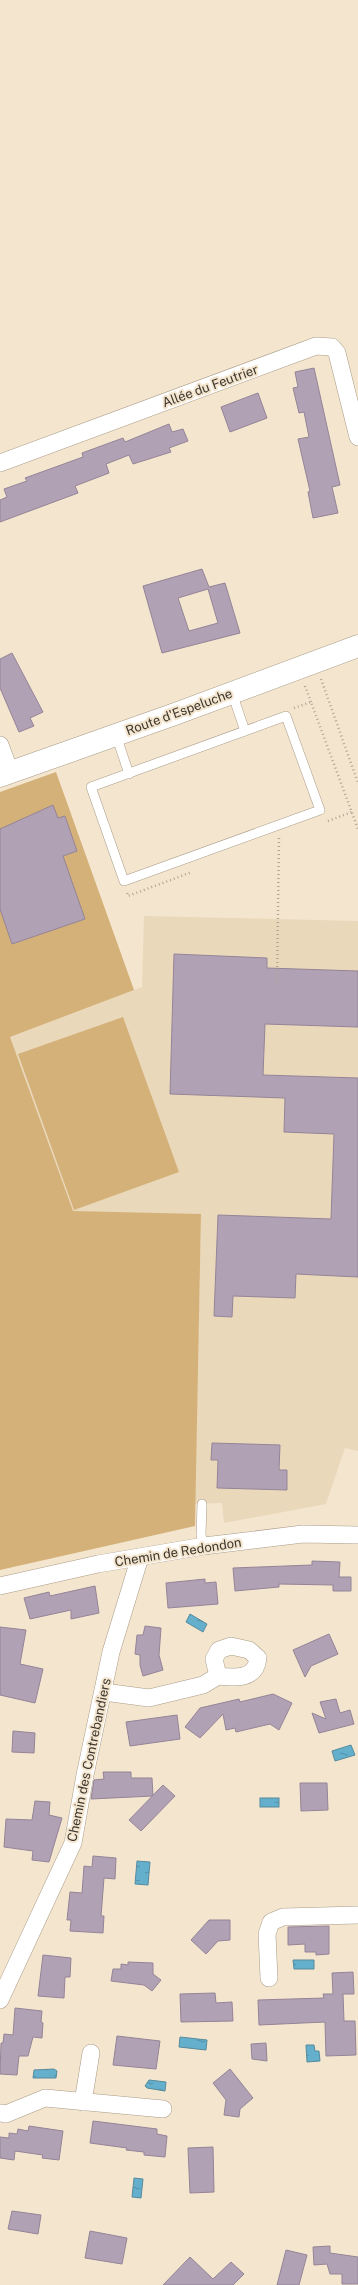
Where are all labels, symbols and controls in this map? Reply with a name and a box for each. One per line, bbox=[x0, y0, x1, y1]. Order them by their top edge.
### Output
street label: Allée du Feutrier bbox=[160, 362, 260, 410]
street label: Route d'Espeluche bbox=[124, 686, 234, 738]
street label: Chemin de Redondon bbox=[114, 1535, 242, 1569]
street label: Chemin des Contrebandiers bbox=[64, 1677, 114, 1843]

